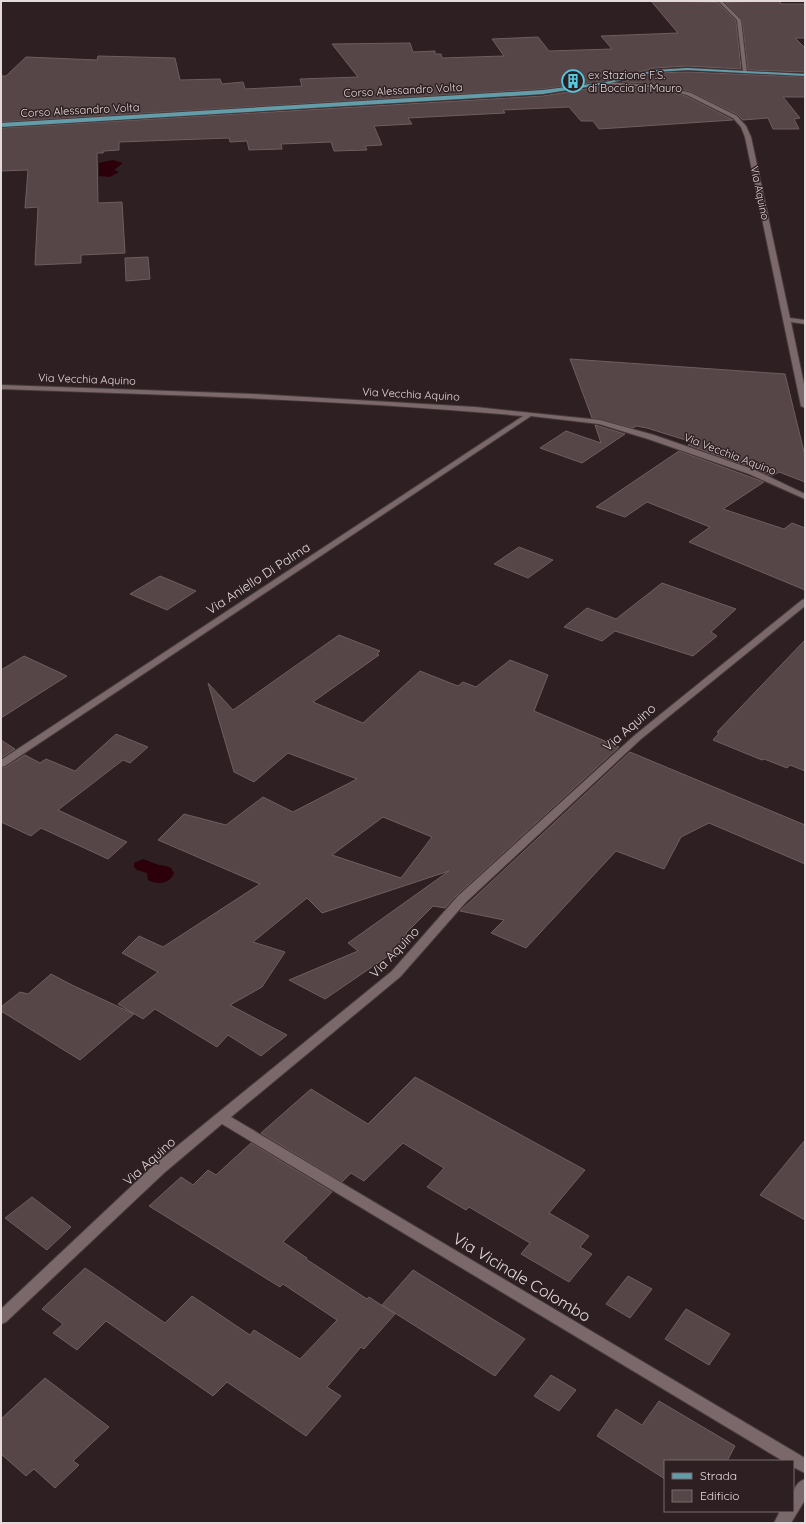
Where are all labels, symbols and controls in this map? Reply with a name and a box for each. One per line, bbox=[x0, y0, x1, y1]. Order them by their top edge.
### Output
building icon: ex Stazione F.S. di Boccia al Mauro bbox=[560, 68, 586, 94]
place label: ex Stazione F.S. di Boccia al Mauro bbox=[588, 68, 682, 95]
street label: Corso Alessandro Volta bbox=[343, 80, 463, 100]
street label: Corso Alessandro Volta bbox=[20, 100, 140, 120]
street label: Via Aquino bbox=[747, 165, 773, 222]
street label: Via Vecchia Aquino bbox=[38, 370, 136, 388]
street label: Via Vecchia Aquino bbox=[362, 384, 460, 404]
street label: Via Vecchia Aquino bbox=[682, 430, 778, 478]
street label: Via Aniello Di Palma bbox=[203, 539, 313, 617]
street label: Via Aquino bbox=[599, 700, 659, 754]
street label: Via Aquino bbox=[366, 923, 422, 981]
street label: Via Aquino bbox=[120, 1133, 178, 1189]
street label: Via Vicinale Colombo bbox=[450, 1228, 594, 1326]
legend bbox=[664, 1460, 794, 1512]
text: Strada bbox=[700, 1468, 737, 1483]
text: Edificio bbox=[700, 1488, 740, 1503]

